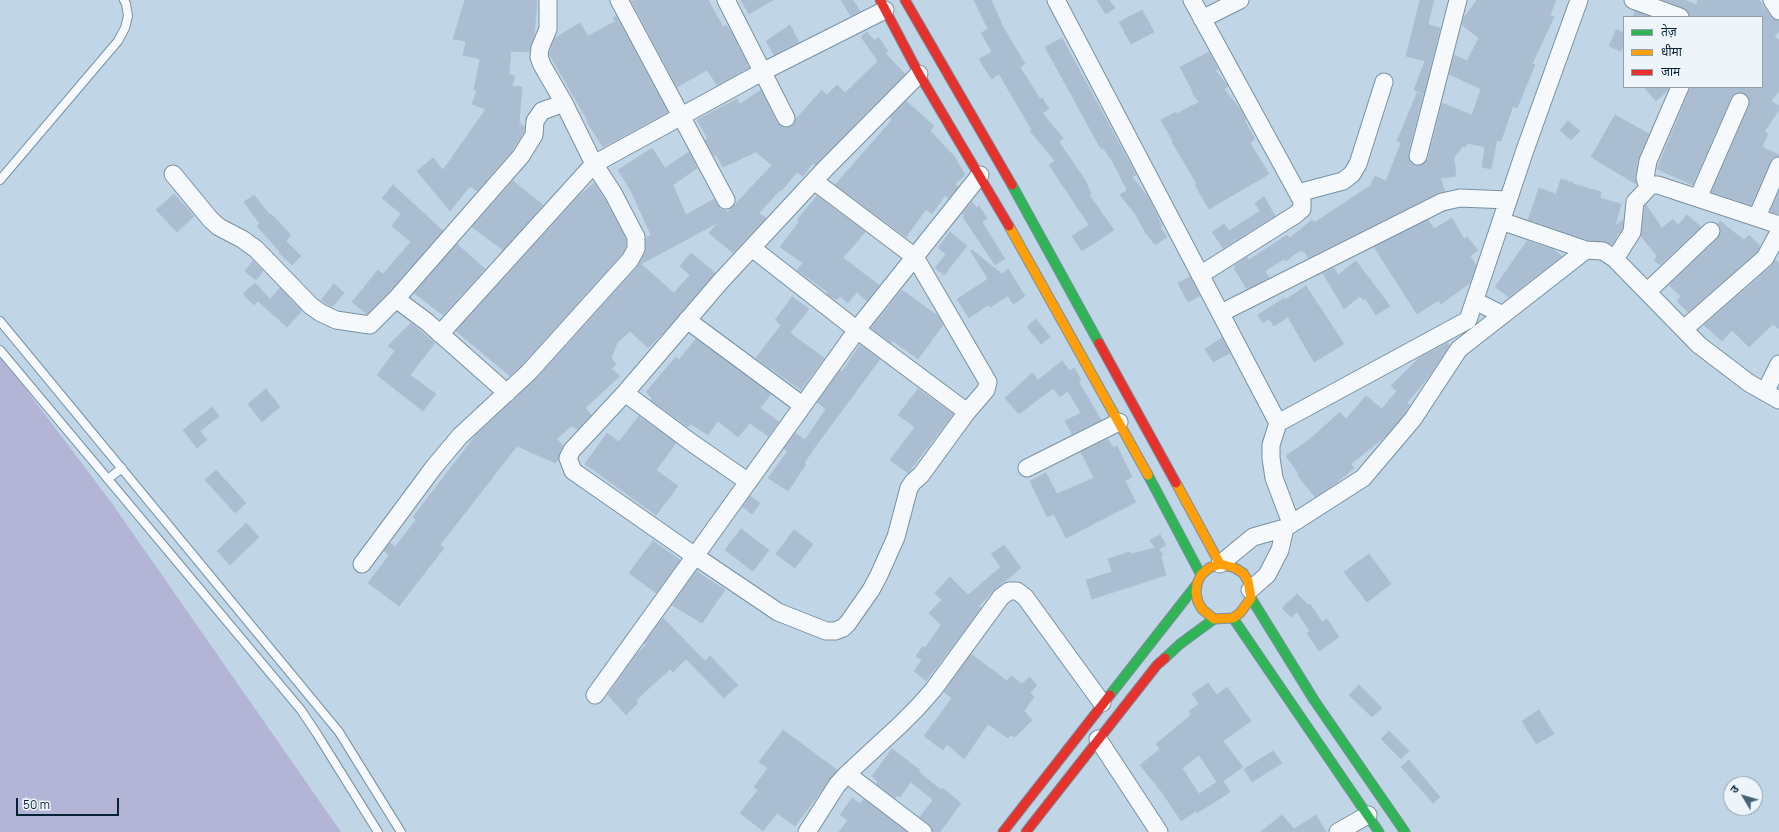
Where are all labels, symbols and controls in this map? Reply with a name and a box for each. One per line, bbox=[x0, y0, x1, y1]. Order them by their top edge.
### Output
legend bbox=[1623, 16, 1763, 88]
text: तेज़ bbox=[1661, 23, 1677, 40]
text: धीमा bbox=[1661, 43, 1682, 60]
text: जाम bbox=[1661, 63, 1680, 80]
north arrow bbox=[1723, 776, 1763, 816]
text: उ bbox=[1726, 782, 1742, 796]
scale bar bbox=[18, 790, 121, 816]
text: 50 m bbox=[23, 796, 50, 813]

